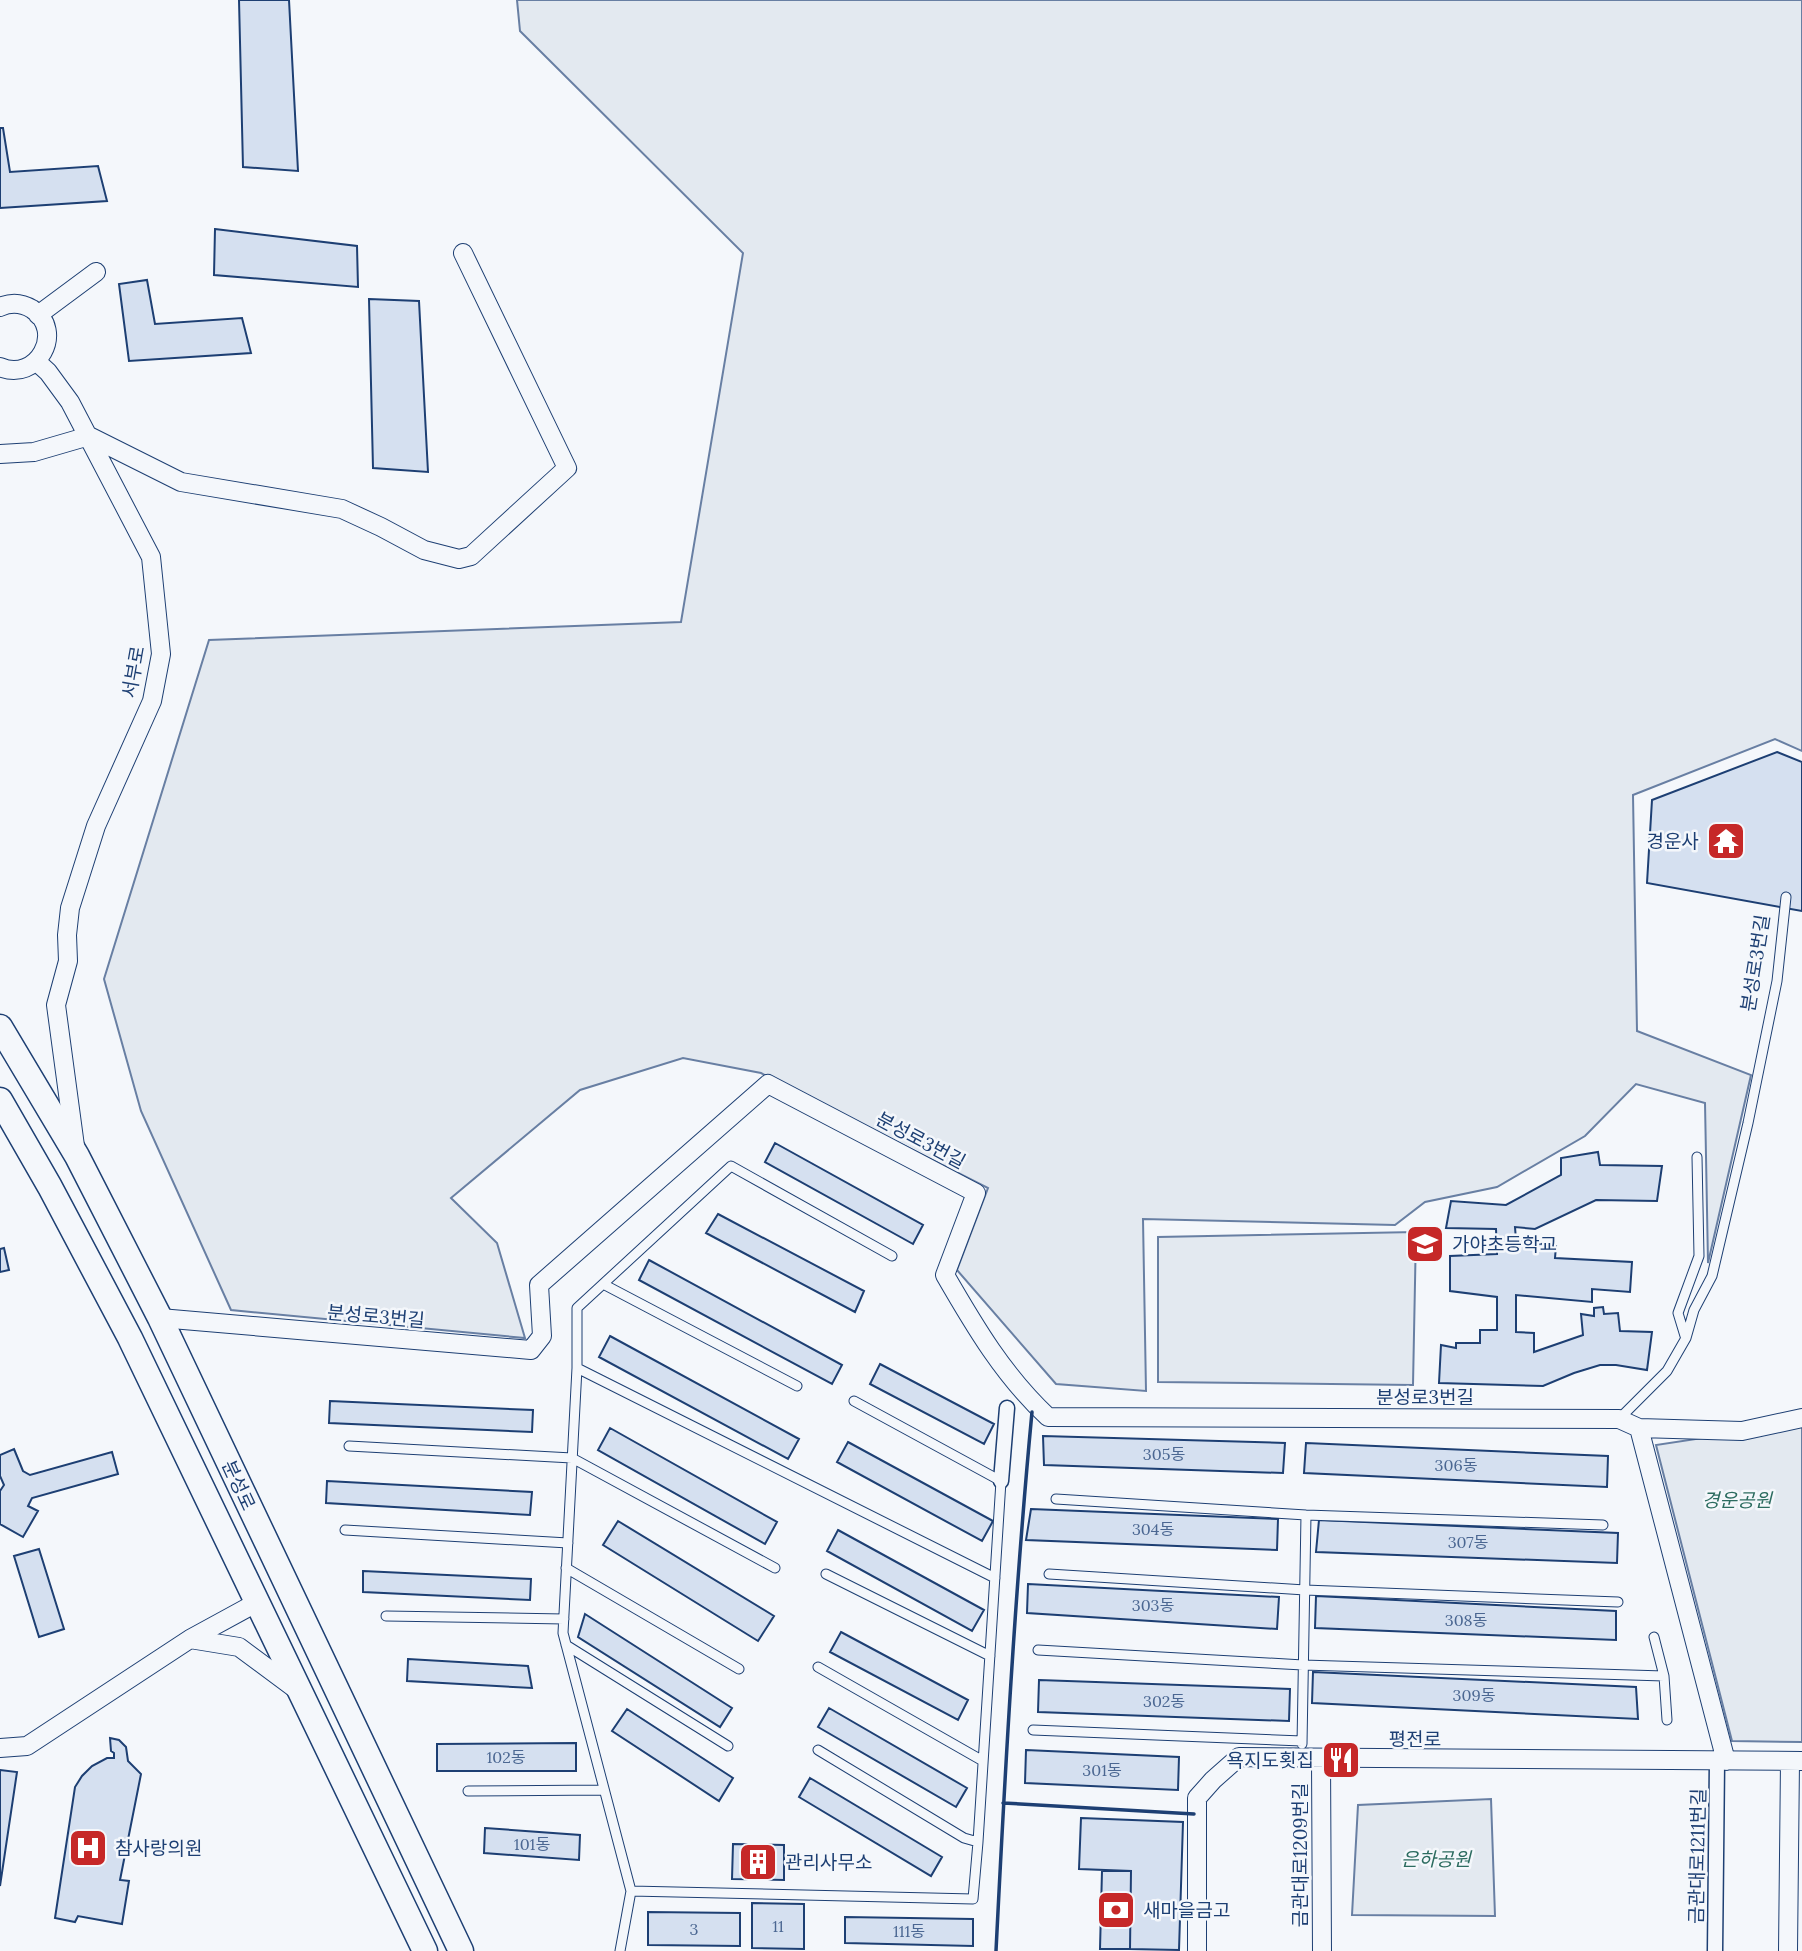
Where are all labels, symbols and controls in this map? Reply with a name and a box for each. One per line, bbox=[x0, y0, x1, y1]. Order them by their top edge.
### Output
street label: 서부로 bbox=[117, 644, 149, 700]
temple icon: 경운사 bbox=[1705, 820, 1747, 862]
place label: 경운사 bbox=[1647, 829, 1699, 853]
street label: 분성로3번길 bbox=[1735, 913, 1775, 1013]
street label: 분성로3번길 bbox=[872, 1106, 970, 1174]
school or university icon: 가야초등학교 bbox=[1404, 1223, 1446, 1265]
place label: 가야초등학교 bbox=[1452, 1232, 1557, 1256]
street label: 분성로3번길 bbox=[326, 1300, 426, 1332]
street label: 분성로3번길 bbox=[1376, 1385, 1474, 1409]
house number: 305동 bbox=[1143, 1444, 1185, 1464]
house number: 306동 bbox=[1435, 1455, 1478, 1475]
street label: 분성로 bbox=[217, 1456, 261, 1514]
park label: 경운공원 bbox=[1702, 1488, 1773, 1512]
house number: 304동 bbox=[1132, 1519, 1174, 1539]
house number: 307동 bbox=[1448, 1532, 1489, 1552]
house number: 303동 bbox=[1132, 1595, 1175, 1615]
house number: 308동 bbox=[1445, 1610, 1488, 1630]
house number: 309동 bbox=[1453, 1685, 1496, 1705]
house number: 302동 bbox=[1143, 1691, 1185, 1711]
street label: 평전로 bbox=[1389, 1727, 1441, 1751]
restaurant icon: 욕지도횟집 bbox=[1320, 1739, 1362, 1781]
house number: 102동 bbox=[487, 1747, 526, 1767]
place label: 욕지도횟집 bbox=[1227, 1748, 1314, 1772]
house number: 301동 bbox=[1082, 1760, 1122, 1780]
street label: 금관대로1209번길 bbox=[1288, 1783, 1312, 1927]
street label: 금관대로1211번길 bbox=[1684, 1788, 1710, 1924]
hospital icon: 참사랑의원 bbox=[67, 1827, 109, 1869]
house number: 101동 bbox=[514, 1834, 550, 1854]
place label: 참사랑의원 bbox=[115, 1836, 202, 1860]
building icon: 관리사무소 bbox=[737, 1841, 779, 1883]
park label: 은하공원 bbox=[1401, 1847, 1472, 1871]
place label: 관리사무소 bbox=[785, 1850, 872, 1874]
bank icon: 새마을금고 bbox=[1095, 1889, 1137, 1931]
place label: 새마을금고 bbox=[1143, 1898, 1230, 1922]
house number: 11 bbox=[772, 1916, 784, 1936]
house number: 3 bbox=[690, 1919, 699, 1939]
house number: 111동 bbox=[893, 1921, 925, 1941]

